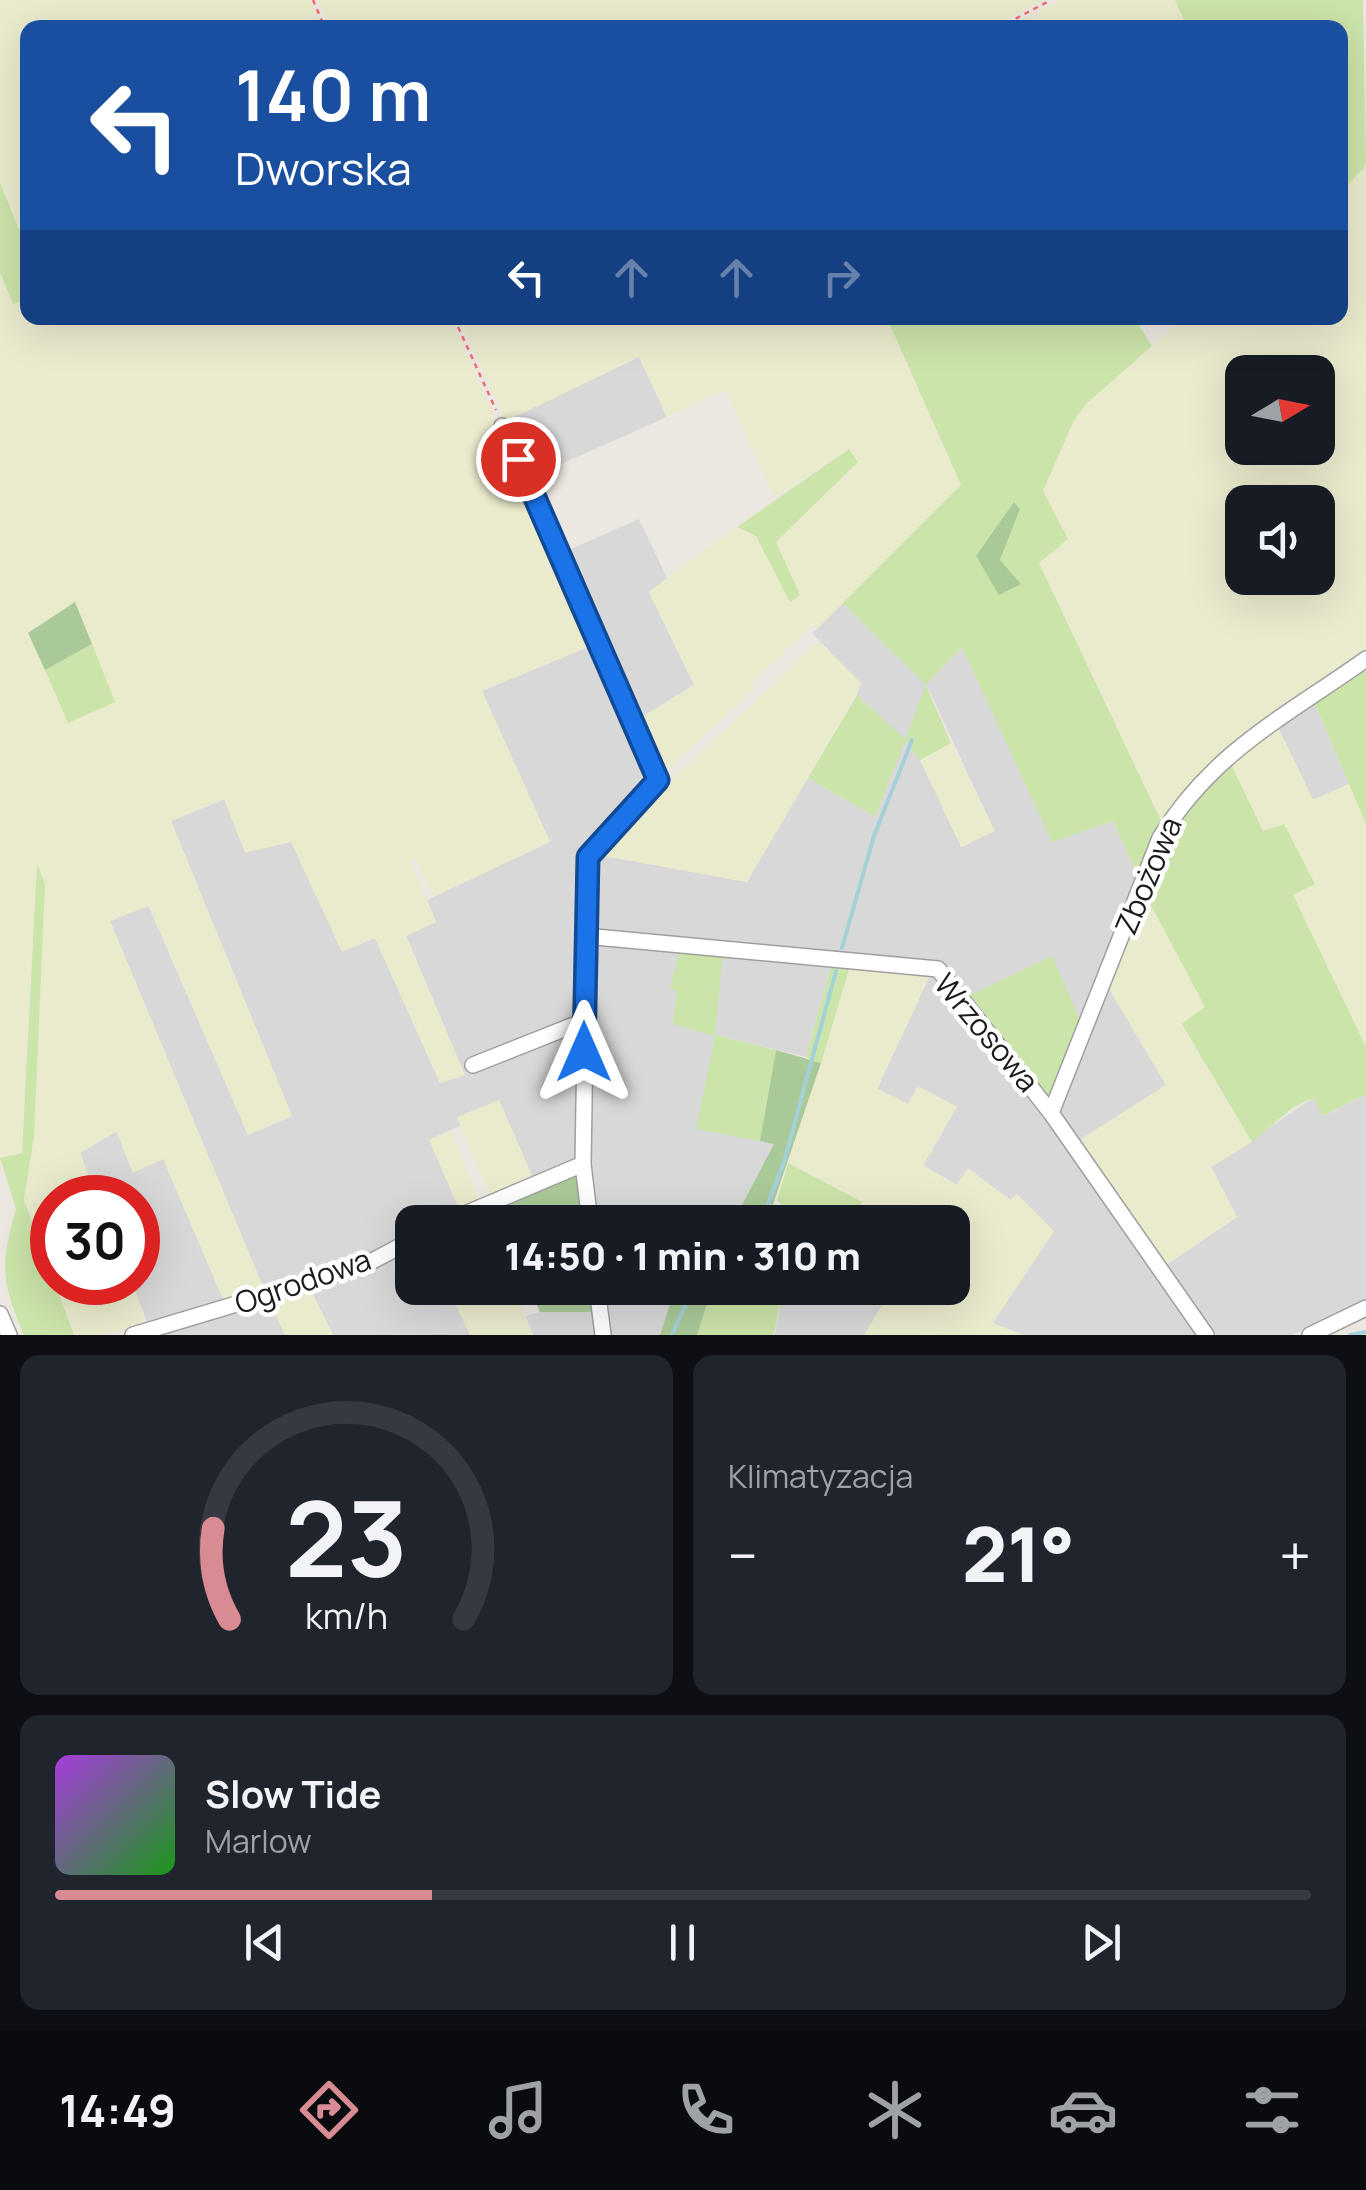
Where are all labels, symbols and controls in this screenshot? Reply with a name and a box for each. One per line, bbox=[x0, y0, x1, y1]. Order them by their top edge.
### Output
text: 140 m bbox=[235, 46, 431, 142]
icon: left bbox=[70, 60, 200, 190]
text: Dworska bbox=[235, 137, 412, 199]
icon: left bbox=[499, 250, 554, 305]
icon: ahead bbox=[604, 250, 659, 305]
icon: ahead bbox=[709, 250, 764, 305]
icon: right bbox=[814, 250, 869, 305]
north arrow bbox=[1225, 355, 1335, 465]
map controls bbox=[1225, 355, 1335, 595]
pin bbox=[476, 417, 561, 502]
icon: arrive bbox=[491, 432, 546, 487]
button: sound bbox=[1225, 485, 1335, 595]
street label: Zbożowa bbox=[1105, 810, 1191, 940]
street label: Wrzosowa bbox=[926, 964, 1049, 1100]
position arrow bbox=[532, 1000, 636, 1104]
speed limit sign: 30 bbox=[30, 1175, 160, 1305]
text: 14:50 · 1 min · 310 m bbox=[504, 1229, 861, 1281]
street label: Ogrodowa bbox=[229, 1238, 376, 1323]
text: Klimatyzacja bbox=[728, 1454, 913, 1498]
text: 23 bbox=[285, 1466, 408, 1608]
text: 21° bbox=[962, 1502, 1075, 1605]
text: − bbox=[728, 1517, 758, 1593]
text: + bbox=[1279, 1517, 1311, 1593]
text: km/h bbox=[305, 1591, 388, 1640]
text: Slow Tide bbox=[205, 1767, 382, 1819]
text: Marlow bbox=[205, 1819, 312, 1863]
icon: previous bbox=[237, 1915, 292, 1970]
icon: pause bbox=[655, 1915, 710, 1970]
icon: next bbox=[1074, 1915, 1129, 1970]
icon: directions bbox=[294, 2075, 364, 2145]
icon: music bbox=[483, 2075, 553, 2145]
icon: phone bbox=[671, 2075, 741, 2145]
icon: climate bbox=[860, 2075, 930, 2145]
icon: car bbox=[1048, 2075, 1118, 2145]
icon: filters bbox=[1237, 2075, 1307, 2145]
text: 14:49 bbox=[59, 2079, 176, 2141]

